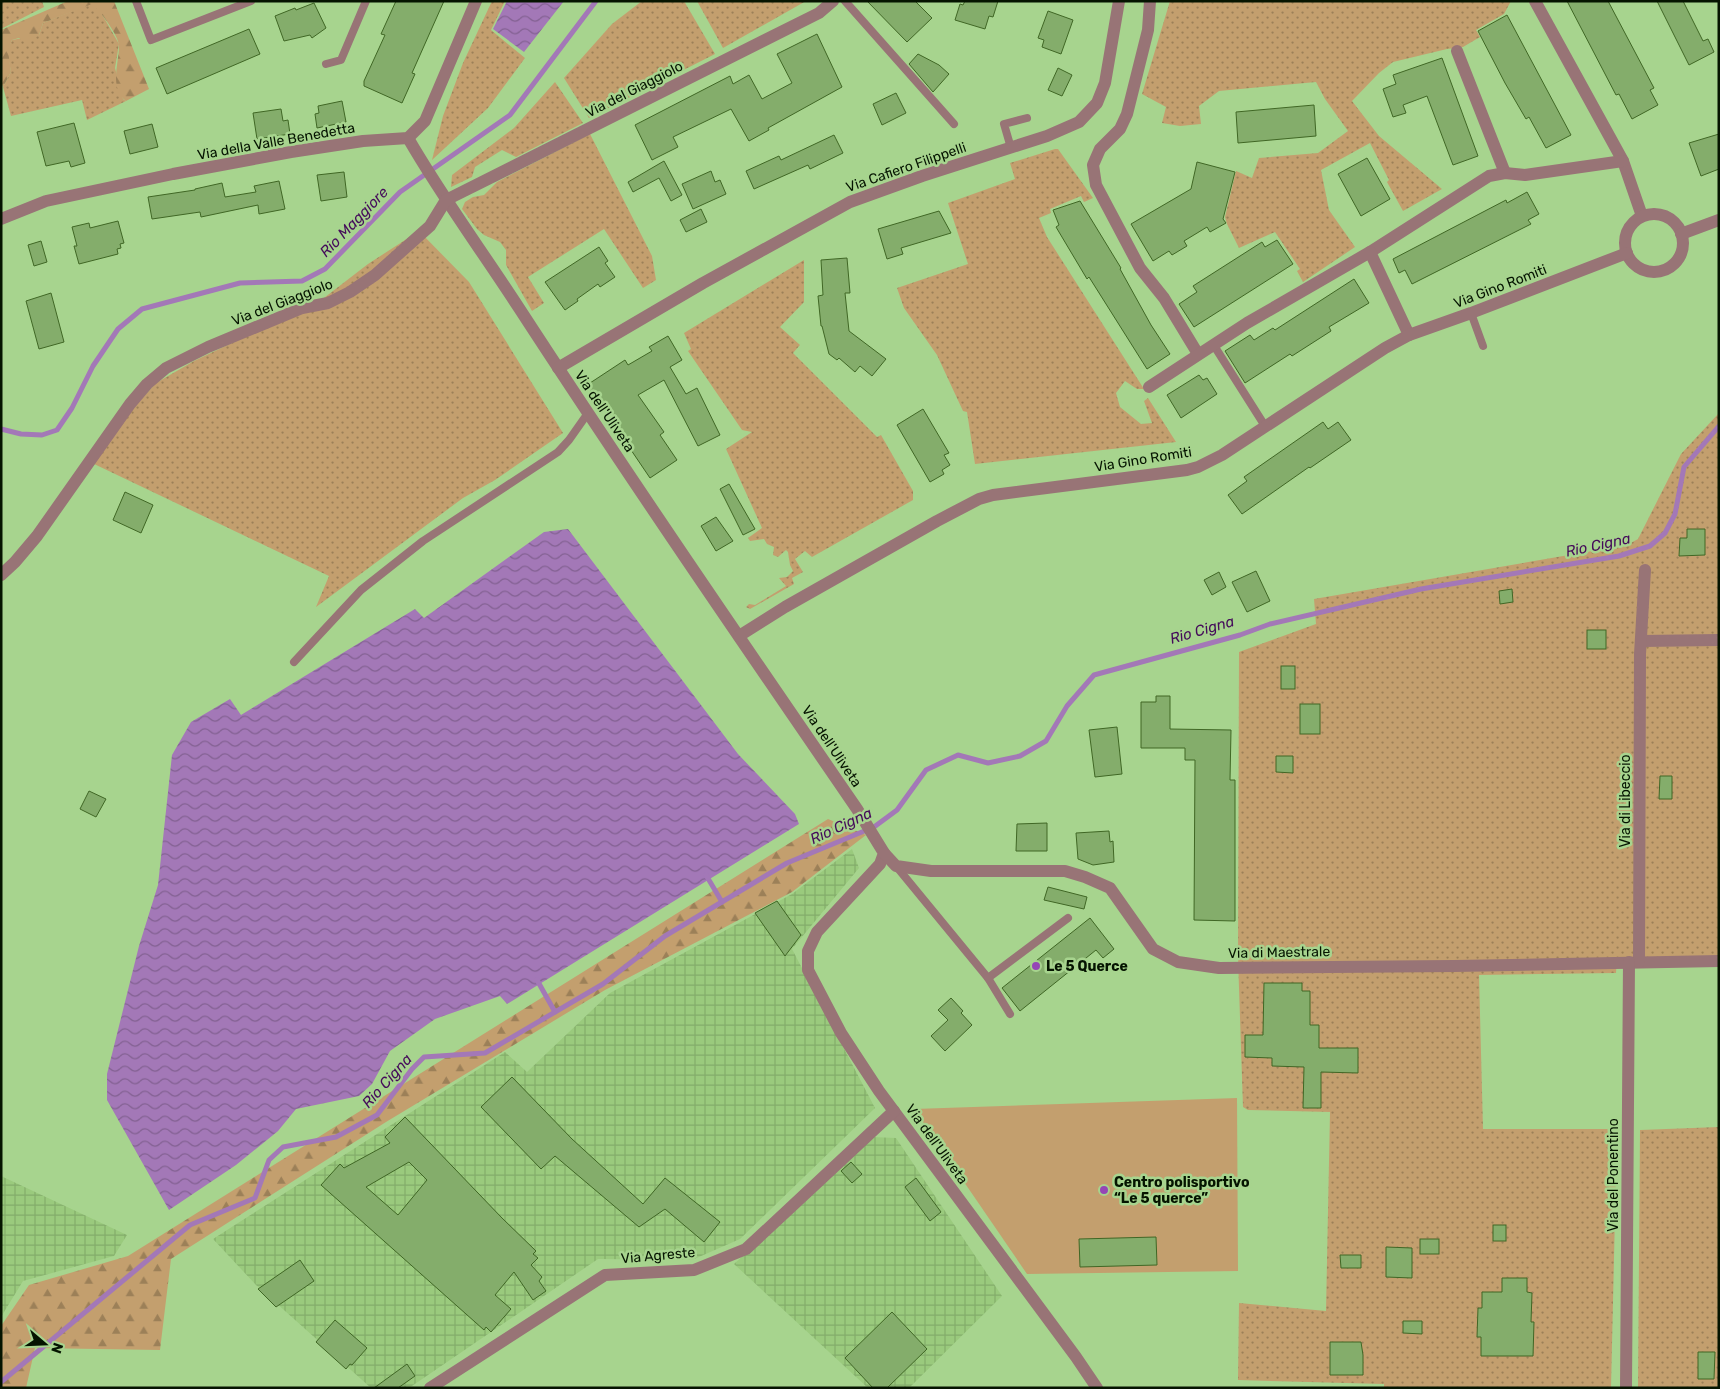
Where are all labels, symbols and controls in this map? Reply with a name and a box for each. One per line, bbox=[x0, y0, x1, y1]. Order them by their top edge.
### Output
street label: Via del Giaggiolo bbox=[583, 58, 686, 121]
street label: Via della Valle Benedetta bbox=[196, 119, 356, 164]
street label: Via Cafiero Filippelli bbox=[844, 139, 968, 196]
water label: Rio Maggiore bbox=[316, 183, 392, 261]
street label: Via Gino Romiti bbox=[1451, 261, 1549, 312]
street label: Via del Giaggiolo bbox=[229, 275, 335, 330]
street label: Via dell'Uliveta bbox=[571, 367, 638, 455]
street label: Via Gino Romiti bbox=[1093, 443, 1193, 476]
water label: Rio Cigna bbox=[1564, 529, 1632, 561]
water label: Rio Cigna bbox=[1168, 612, 1237, 648]
street label: Via dell'Uliveta bbox=[798, 702, 865, 790]
street label: Via di Libeccio bbox=[1617, 754, 1634, 848]
water label: Rio Cigna bbox=[807, 804, 875, 848]
street label: Via di Maestrale bbox=[1228, 943, 1330, 962]
place label: Le 5 Querce bbox=[1046, 958, 1128, 975]
marker: Le 5 Querce bbox=[1030, 960, 1042, 972]
water label: Rio Cigna bbox=[358, 1050, 416, 1112]
street label: Via dell'Uliveta bbox=[902, 1101, 971, 1188]
street label: Via del Ponentino bbox=[1605, 1118, 1622, 1232]
place label: Centro polisportivo “Le 5 querce” bbox=[1114, 1174, 1249, 1207]
marker: Centro polisportivo “Le 5 querce” bbox=[1098, 1184, 1110, 1196]
street label: Via Agreste bbox=[620, 1244, 696, 1267]
north arrow bbox=[20, 1319, 70, 1369]
text: N bbox=[47, 1341, 66, 1356]

